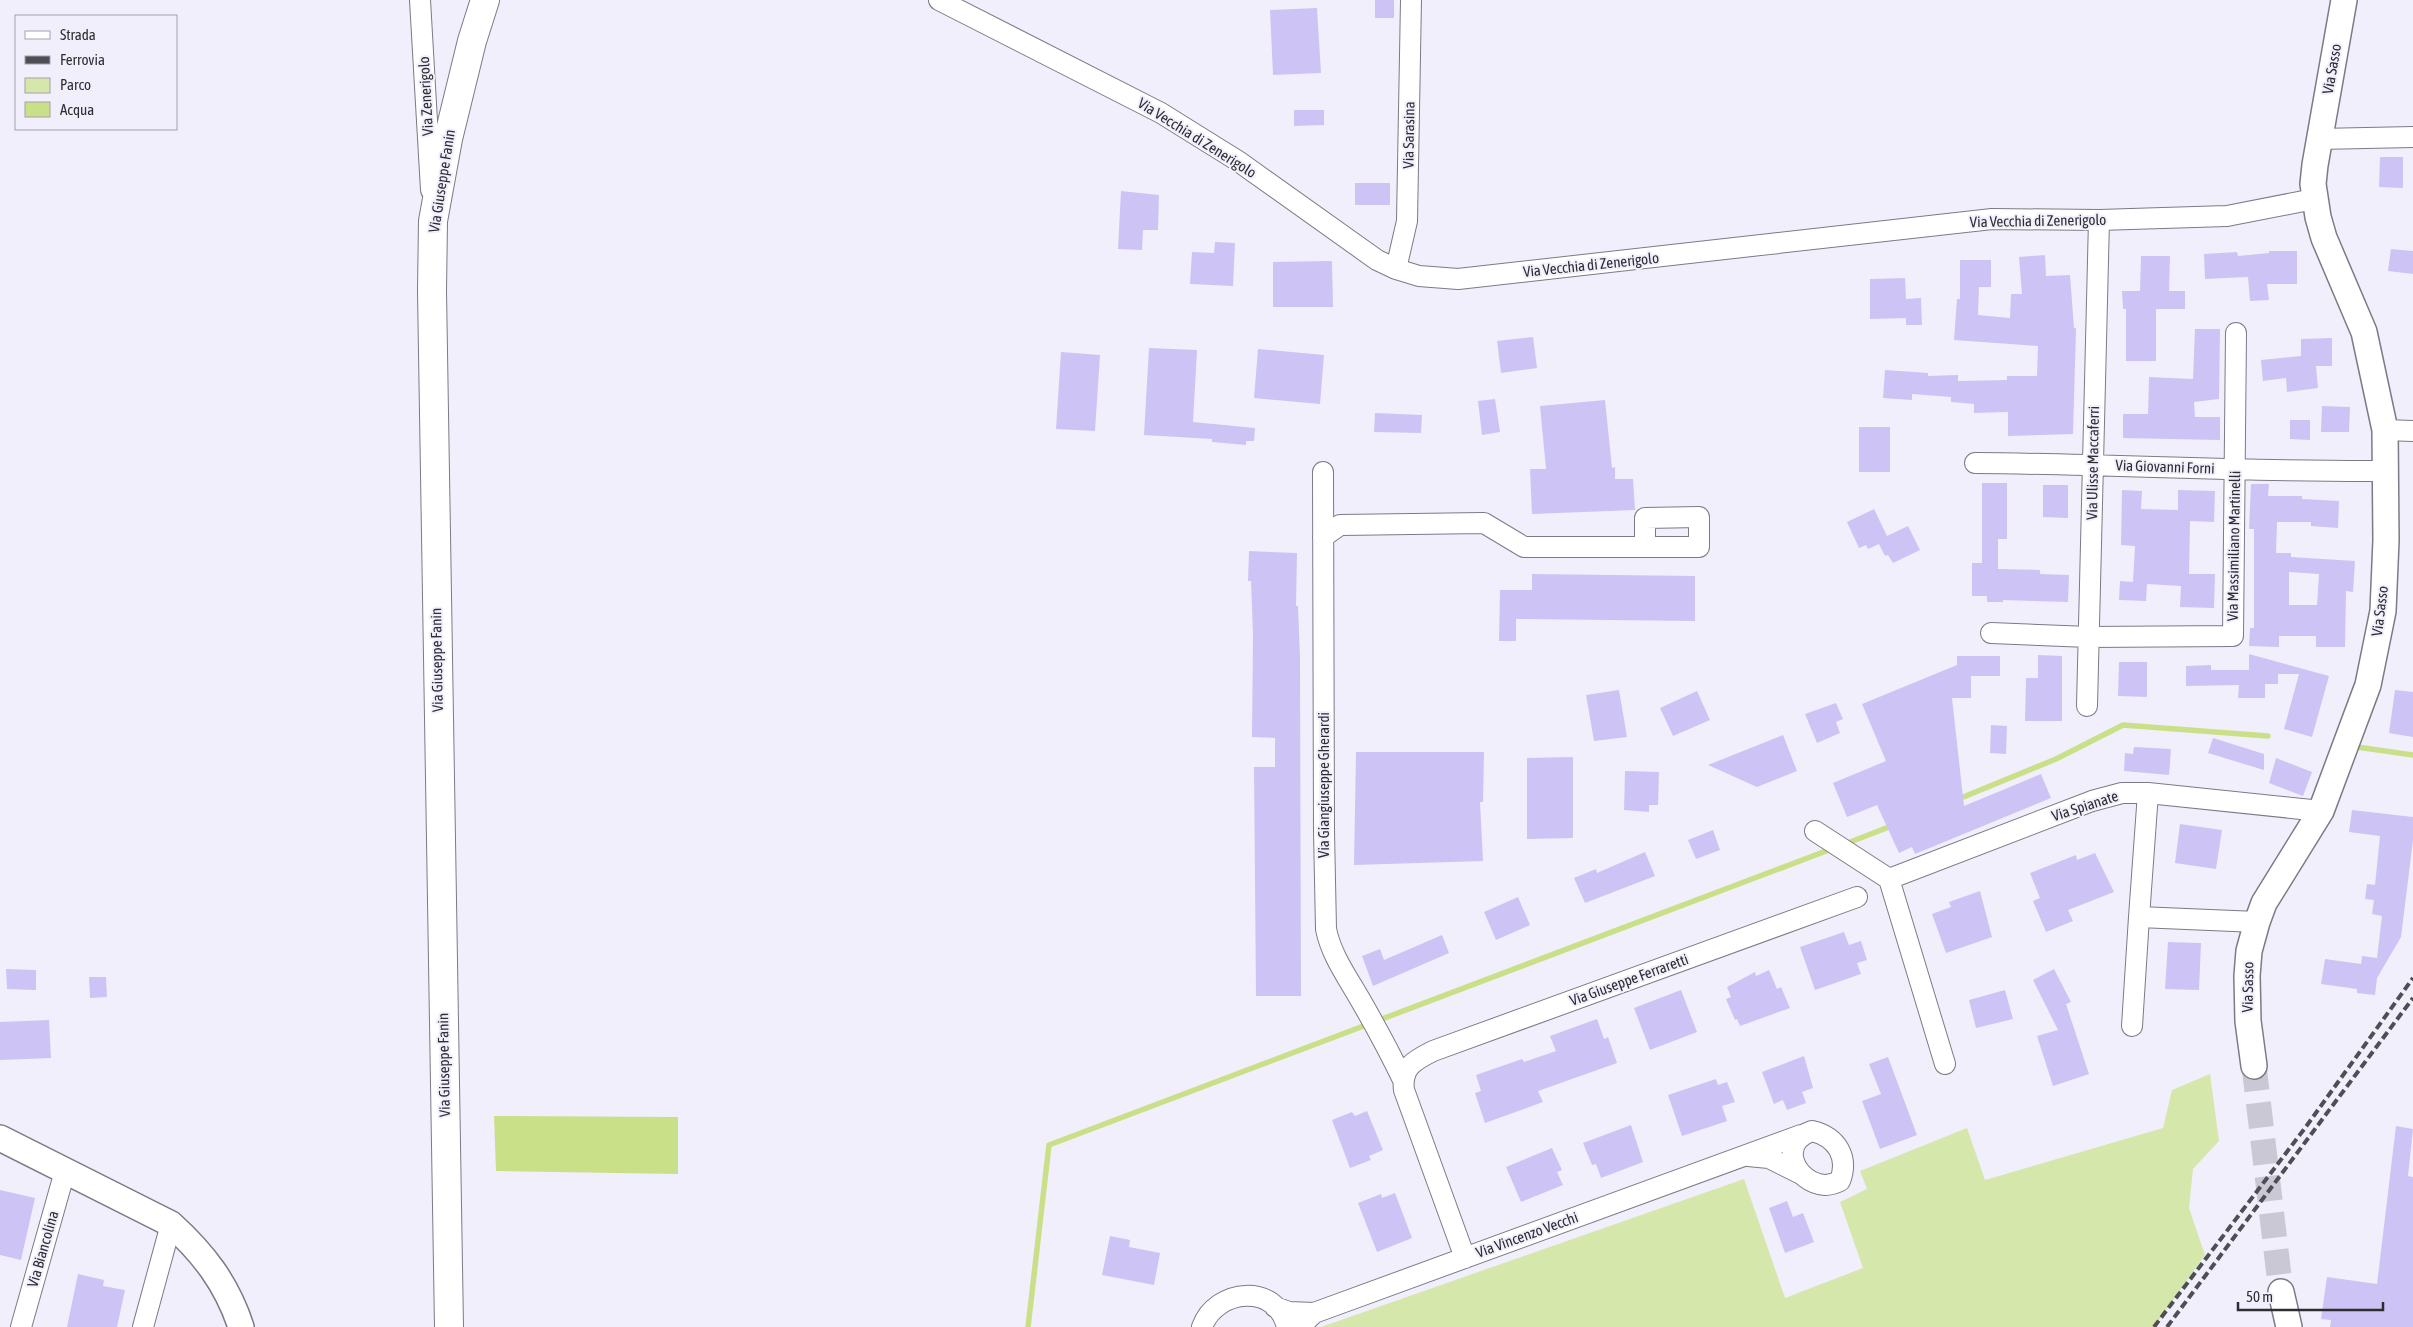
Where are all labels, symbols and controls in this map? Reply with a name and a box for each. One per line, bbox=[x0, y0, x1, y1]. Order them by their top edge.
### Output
legend bbox=[15, 15, 178, 130]
text: Strada bbox=[60, 26, 96, 43]
street label: Via Sasso bbox=[2319, 42, 2344, 95]
text: Ferrovia bbox=[60, 51, 105, 68]
street label: Via Zenerigolo bbox=[415, 56, 436, 136]
text: Parco bbox=[60, 76, 91, 93]
street label: Via Vecchia di Zenerigolo bbox=[1135, 94, 1260, 181]
text: Acqua bbox=[60, 101, 94, 118]
street label: Via Sarasina bbox=[1399, 101, 1418, 169]
street label: Via Giuseppe Fanin bbox=[425, 128, 458, 234]
street label: Via Vecchia di Zenerigolo bbox=[1970, 211, 2106, 230]
street label: Via Vecchia di Zenerigolo bbox=[1522, 249, 1660, 280]
street label: Via Ulisse Maccaferri bbox=[2083, 406, 2102, 520]
street label: Via Giovanni Forni bbox=[2115, 456, 2215, 477]
street label: Via Massimiliano Martinelli bbox=[2224, 471, 2243, 621]
street label: Via Sasso bbox=[2368, 585, 2391, 637]
street label: Via Giuseppe Fanin bbox=[427, 608, 446, 712]
street label: Via Giangiuseppe Gherardi bbox=[1315, 712, 1332, 858]
street label: Via Spianate bbox=[2049, 787, 2120, 824]
street label: Via Giuseppe Ferraretti bbox=[1567, 950, 1691, 1009]
street label: Via Sasso bbox=[2239, 961, 2256, 1013]
street label: Via Giuseppe Fanin bbox=[434, 1013, 453, 1117]
street label: Via Vincenzo Vecchi bbox=[1473, 1208, 1580, 1261]
street label: Via Biancolina bbox=[23, 1209, 62, 1289]
scale bar bbox=[2238, 1280, 2383, 1312]
text: 50 m bbox=[2246, 1288, 2273, 1305]

